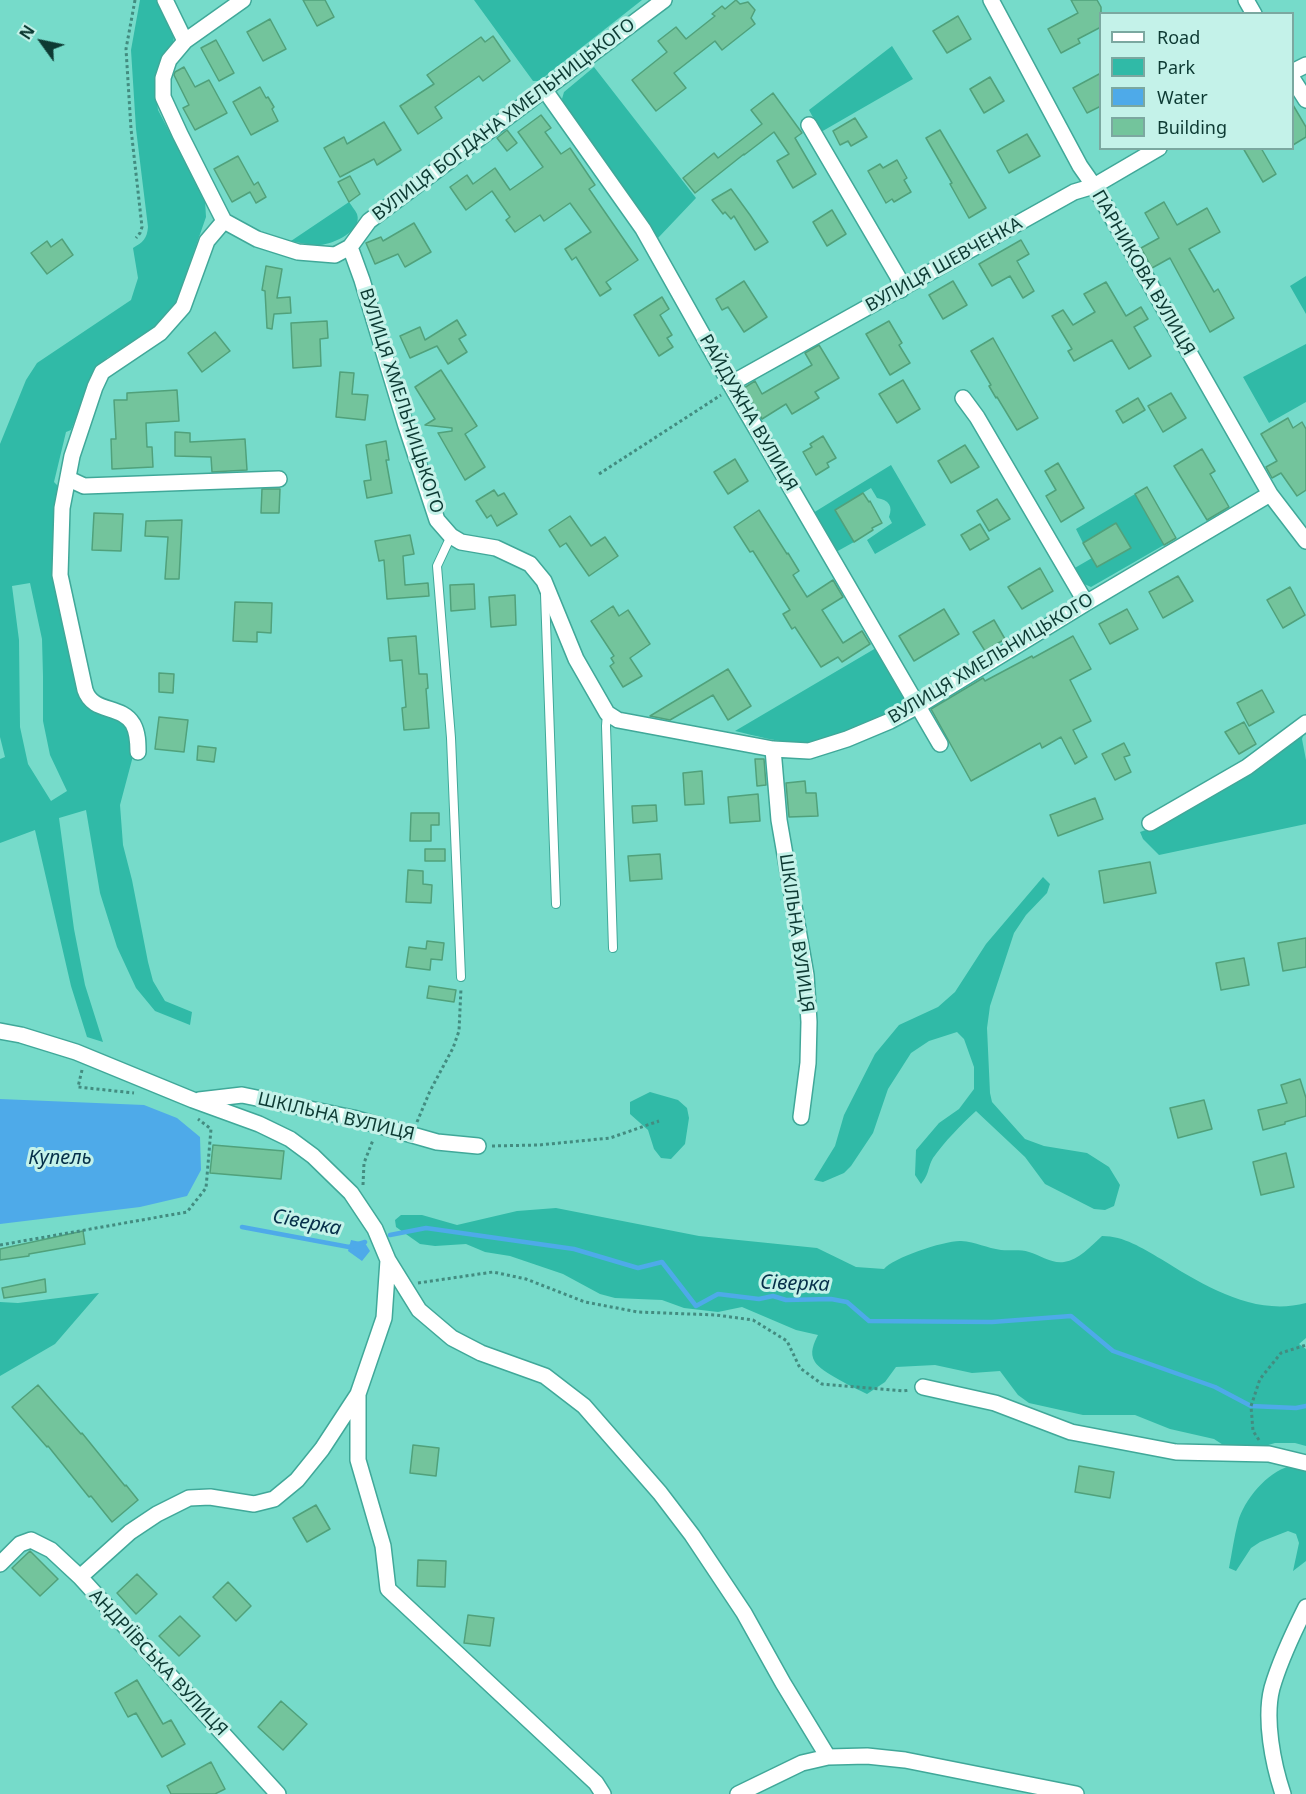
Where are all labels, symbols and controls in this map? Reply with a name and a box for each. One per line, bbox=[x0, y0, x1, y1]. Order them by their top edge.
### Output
north arrow bbox=[12, 12, 72, 72]
legend bbox=[1099, 12, 1294, 150]
street label: ВУЛИЦЯ БОГДАНА ХМЕЛЬНИЦЬКОГО bbox=[368, 14, 640, 226]
text: N bbox=[14, 21, 40, 44]
text: Road bbox=[1157, 25, 1200, 49]
text: Park bbox=[1157, 55, 1195, 79]
text: Water bbox=[1157, 85, 1208, 109]
text: Building bbox=[1157, 115, 1227, 139]
street label: ПАРНИКОВА ВУЛИЦЯ bbox=[1087, 187, 1199, 359]
street label: ВУЛИЦЯ ШЕВЧЕНКА bbox=[862, 213, 1026, 317]
street label: ВУЛИЦЯ ХМЕЛЬНИЦЬКОГО bbox=[354, 286, 448, 516]
street label: РАЙДУЖНА ВУЛИЦЯ bbox=[694, 331, 802, 495]
street label: ВУЛИЦЯ ХМЕЛЬНИЦЬКОГО bbox=[884, 589, 1098, 729]
street label: ШКІЛЬНА ВУЛИЦЯ bbox=[774, 852, 818, 1014]
street label: ШКІЛЬНА ВУЛИЦЯ bbox=[256, 1088, 416, 1146]
water label: Купель bbox=[28, 1146, 92, 1170]
water label: Сіверка bbox=[271, 1205, 343, 1241]
water label: Сіверка bbox=[760, 1271, 830, 1297]
street label: АНДРІЇВСЬКА ВУЛИЦЯ bbox=[84, 1585, 232, 1741]

